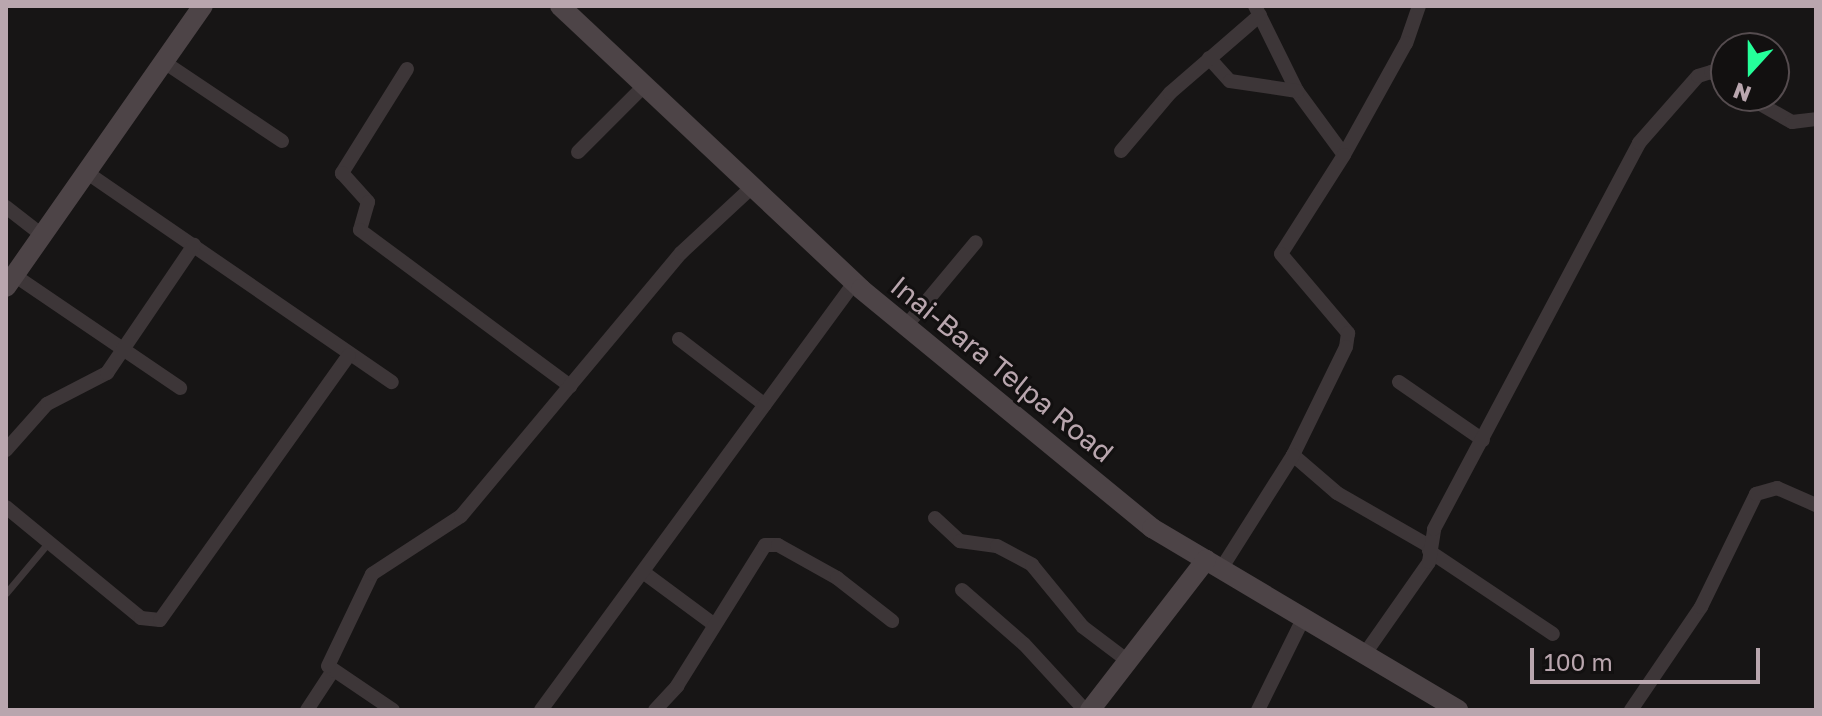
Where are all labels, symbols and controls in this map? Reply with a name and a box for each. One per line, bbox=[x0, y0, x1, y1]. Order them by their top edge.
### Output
north arrow bbox=[1710, 32, 1790, 112]
text: N bbox=[1729, 77, 1755, 109]
street label: Inai-Bara Telpa Road bbox=[884, 269, 1120, 469]
scale bar bbox=[1534, 632, 1764, 682]
text: 100 m bbox=[1544, 647, 1613, 676]

